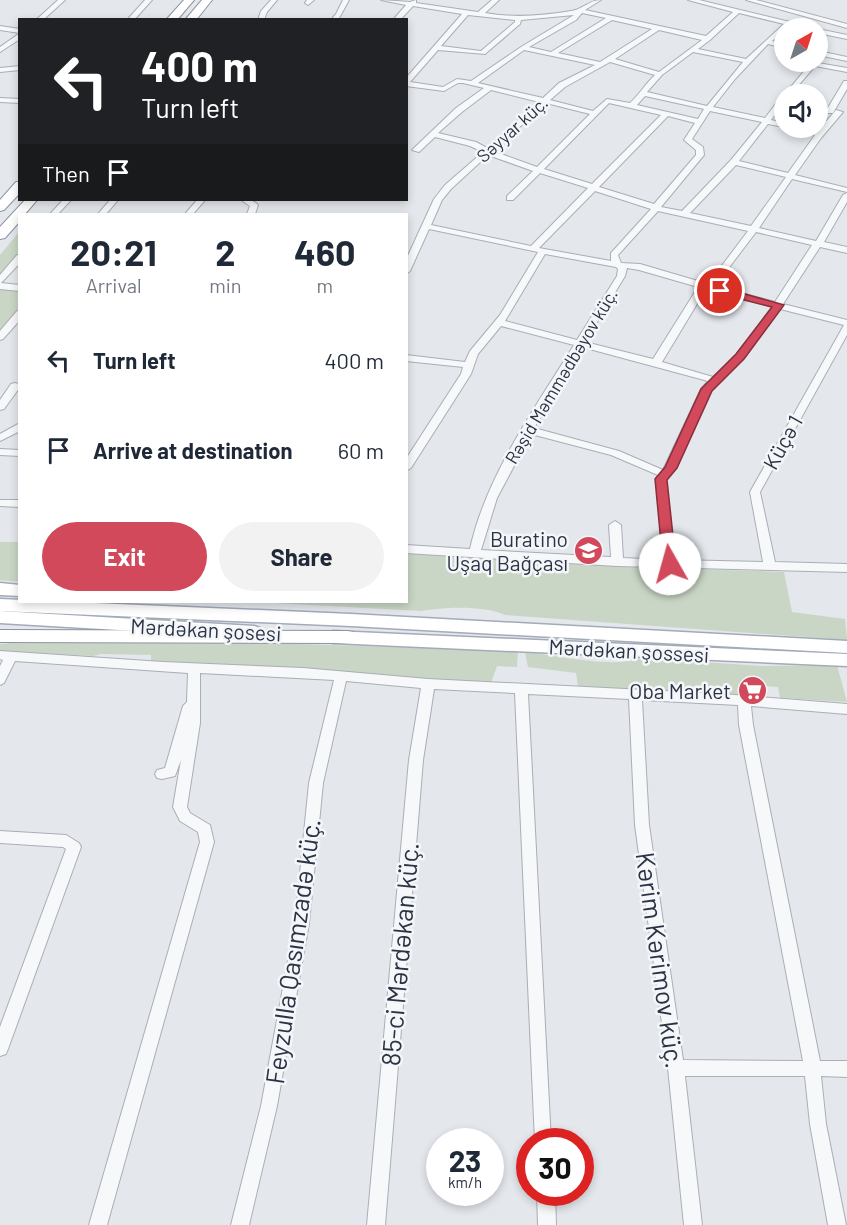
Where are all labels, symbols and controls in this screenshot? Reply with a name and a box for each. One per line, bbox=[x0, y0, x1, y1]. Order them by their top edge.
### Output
north arrow bbox=[774, 18, 828, 72]
map controls bbox=[774, 18, 828, 138]
text: 400 m bbox=[141, 40, 258, 90]
icon: left bbox=[42, 42, 120, 120]
button: sound bbox=[774, 84, 828, 138]
text: Turn left bbox=[141, 91, 239, 123]
street label: Səyyar küç. bbox=[472, 91, 552, 167]
icon: arrive bbox=[102, 156, 135, 189]
text: Then bbox=[42, 160, 90, 186]
text: 20:21 bbox=[70, 230, 157, 273]
text: 2 bbox=[215, 230, 236, 273]
text: 460 bbox=[294, 230, 356, 273]
pin bbox=[694, 265, 745, 316]
text: Arrival bbox=[86, 273, 142, 297]
text: min bbox=[209, 273, 242, 297]
text: m bbox=[317, 273, 333, 297]
icon: arrive bbox=[703, 274, 736, 307]
street label: Rəşid Məmmədbəyov küç. bbox=[500, 284, 622, 468]
icon: left bbox=[42, 344, 75, 377]
text: Turn left bbox=[93, 347, 176, 373]
text: 400 m bbox=[324, 347, 384, 373]
street label: Küçə 1 bbox=[757, 411, 807, 473]
icon: arrive bbox=[42, 434, 75, 467]
text: Arrive at destination bbox=[93, 437, 292, 463]
text: 60 m bbox=[338, 437, 384, 463]
button: Exit bbox=[42, 522, 207, 591]
button: Share bbox=[219, 522, 384, 591]
place label: Buratino Uşaq Bağçası bbox=[446, 526, 568, 575]
position arrow bbox=[638, 532, 702, 596]
school or university icon: Buratino Uşaq Bağçası bbox=[573, 534, 605, 566]
street label: Mərdəkan şosesi bbox=[130, 613, 282, 645]
street label: Mərdəkan şossesi bbox=[548, 633, 710, 667]
supermarket icon: Oba Market bbox=[736, 674, 768, 706]
place label: Oba Market bbox=[629, 678, 731, 703]
street label: Feyzulla Qasımzadə küç. bbox=[258, 816, 326, 1086]
street label: 85-ci Mərdəkan küç. bbox=[374, 841, 424, 1067]
street label: Kərim Kərimov küç. bbox=[630, 850, 692, 1070]
speed limit sign: 30 bbox=[516, 1128, 594, 1206]
text: 23 bbox=[449, 1142, 481, 1178]
text: km/h bbox=[448, 1173, 482, 1191]

